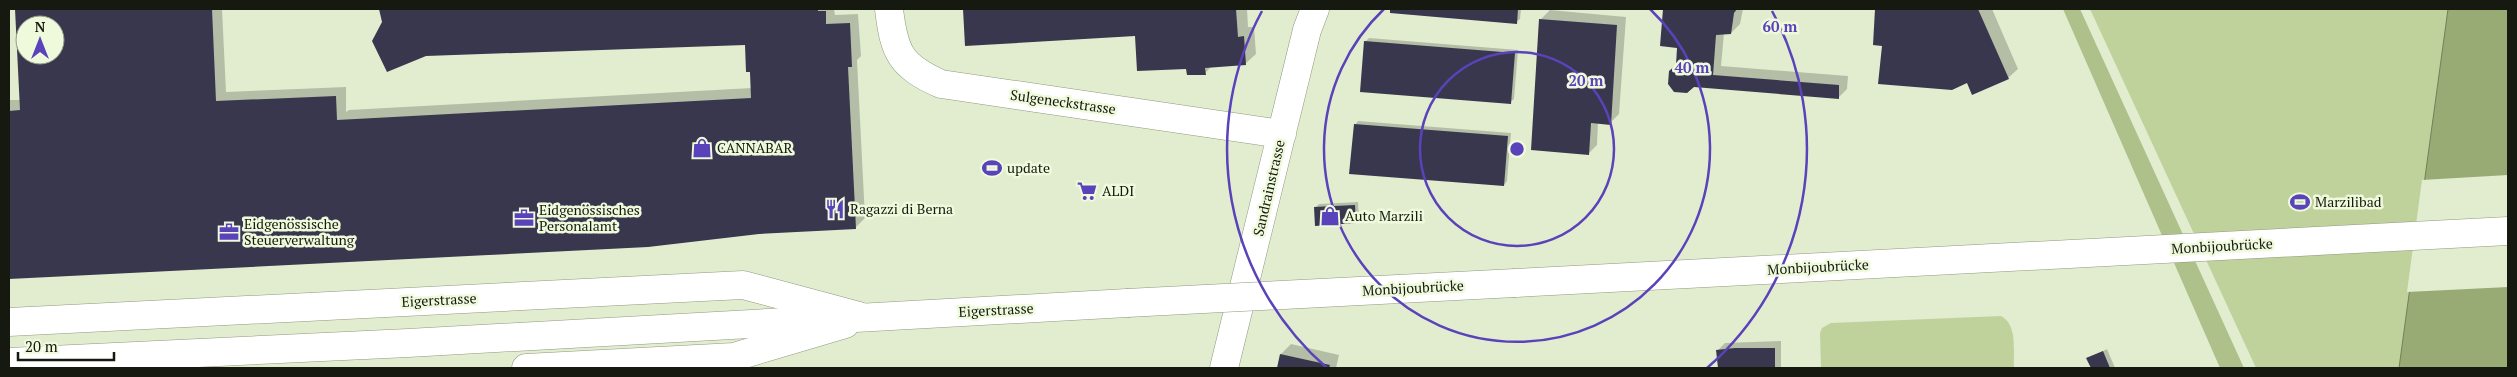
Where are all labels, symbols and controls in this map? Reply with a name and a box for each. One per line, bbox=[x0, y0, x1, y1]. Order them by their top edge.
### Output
north arrow bbox=[15, 15, 65, 65]
text: 60 m bbox=[1763, 16, 1798, 36]
text: N bbox=[35, 17, 46, 36]
text: 40 m bbox=[1675, 57, 1710, 77]
text: 20 m bbox=[1569, 70, 1604, 90]
street label: Sulgeneckstrasse bbox=[1009, 85, 1117, 118]
shop icon: CANNABAR bbox=[691, 137, 713, 159]
place label: CANNABAR bbox=[717, 138, 792, 157]
street label: Sandrainstrasse bbox=[1248, 138, 1289, 238]
centre of rings bbox=[1508, 140, 1526, 158]
sports icon: update bbox=[981, 157, 1003, 179]
place label: update bbox=[1007, 158, 1050, 177]
supermarket icon: ALDI bbox=[1076, 180, 1098, 202]
place label: ALDI bbox=[1102, 181, 1134, 200]
sports icon: Marzilibad bbox=[2289, 191, 2311, 213]
place label: Marzilibad bbox=[2315, 192, 2382, 211]
restaurant icon: Ragazzi di Berna bbox=[824, 198, 846, 220]
place label: Ragazzi di Berna bbox=[850, 199, 953, 218]
place label: Eidgenössisches Personalamt bbox=[539, 200, 640, 235]
shop icon: Auto Marzili bbox=[1319, 205, 1341, 227]
place label: Auto Marzili bbox=[1345, 206, 1423, 225]
office icon: Eidgenössisches Personalamt bbox=[513, 207, 535, 229]
place label: Eidgenössische Steuerverwaltung bbox=[244, 214, 355, 249]
office icon: Eidgenössische Steuerverwaltung bbox=[218, 221, 240, 243]
street label: Monbijoubrücke bbox=[2171, 233, 2273, 258]
street label: Monbijoubrücke bbox=[1767, 254, 1869, 279]
street label: Monbijoubrücke bbox=[1362, 275, 1464, 300]
street label: Eigerstrasse bbox=[401, 288, 477, 311]
street label: Eigerstrasse bbox=[958, 298, 1034, 321]
scale bar bbox=[18, 330, 114, 362]
text: 20 m bbox=[25, 336, 58, 356]

